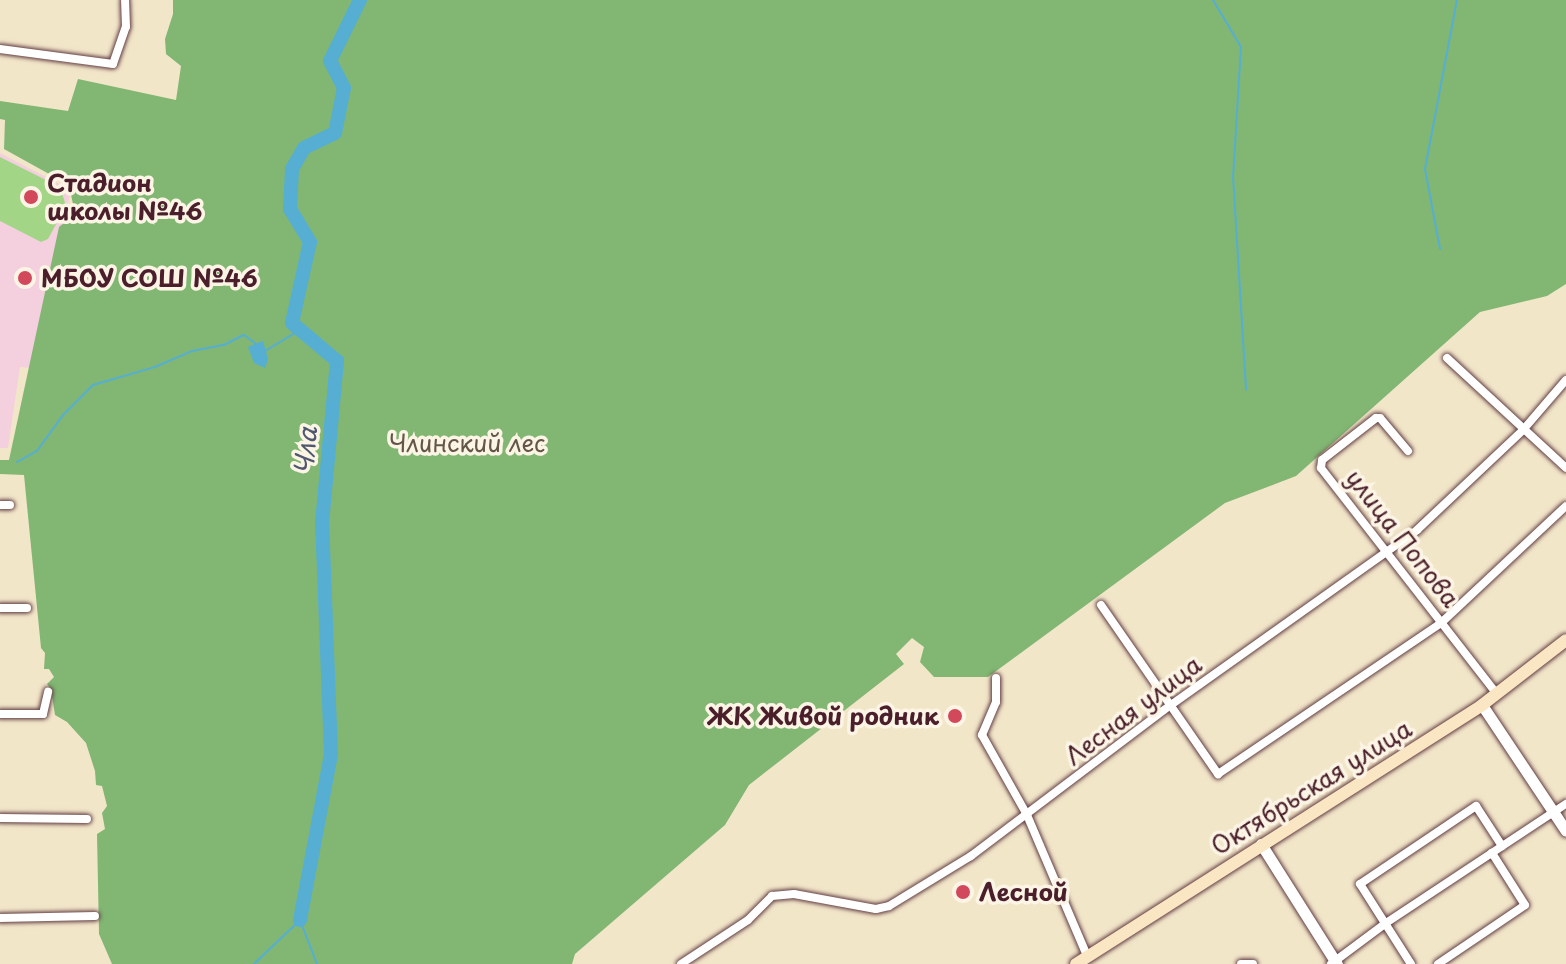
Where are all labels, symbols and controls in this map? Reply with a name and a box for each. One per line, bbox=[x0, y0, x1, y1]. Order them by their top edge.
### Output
place label: Стадион школы №46 bbox=[47, 169, 204, 225]
marker: Стадион школы №46 bbox=[22, 188, 40, 206]
place label: МБОУ СОШ №46 bbox=[41, 264, 261, 292]
marker: МБОУ СОШ №46 bbox=[16, 269, 34, 287]
water label: Чла bbox=[287, 426, 323, 476]
park label: Члинский лес bbox=[388, 429, 546, 457]
street label: улица Попова bbox=[1340, 463, 1466, 613]
street label: Лесная улица bbox=[1059, 649, 1207, 771]
place label: ЖК Живой родник bbox=[706, 702, 939, 730]
marker: ЖК Живой родник bbox=[946, 707, 964, 725]
street label: Октябрьская улица bbox=[1205, 713, 1417, 861]
place label: Лесной bbox=[979, 878, 1068, 906]
marker: Лесной bbox=[954, 883, 972, 901]

